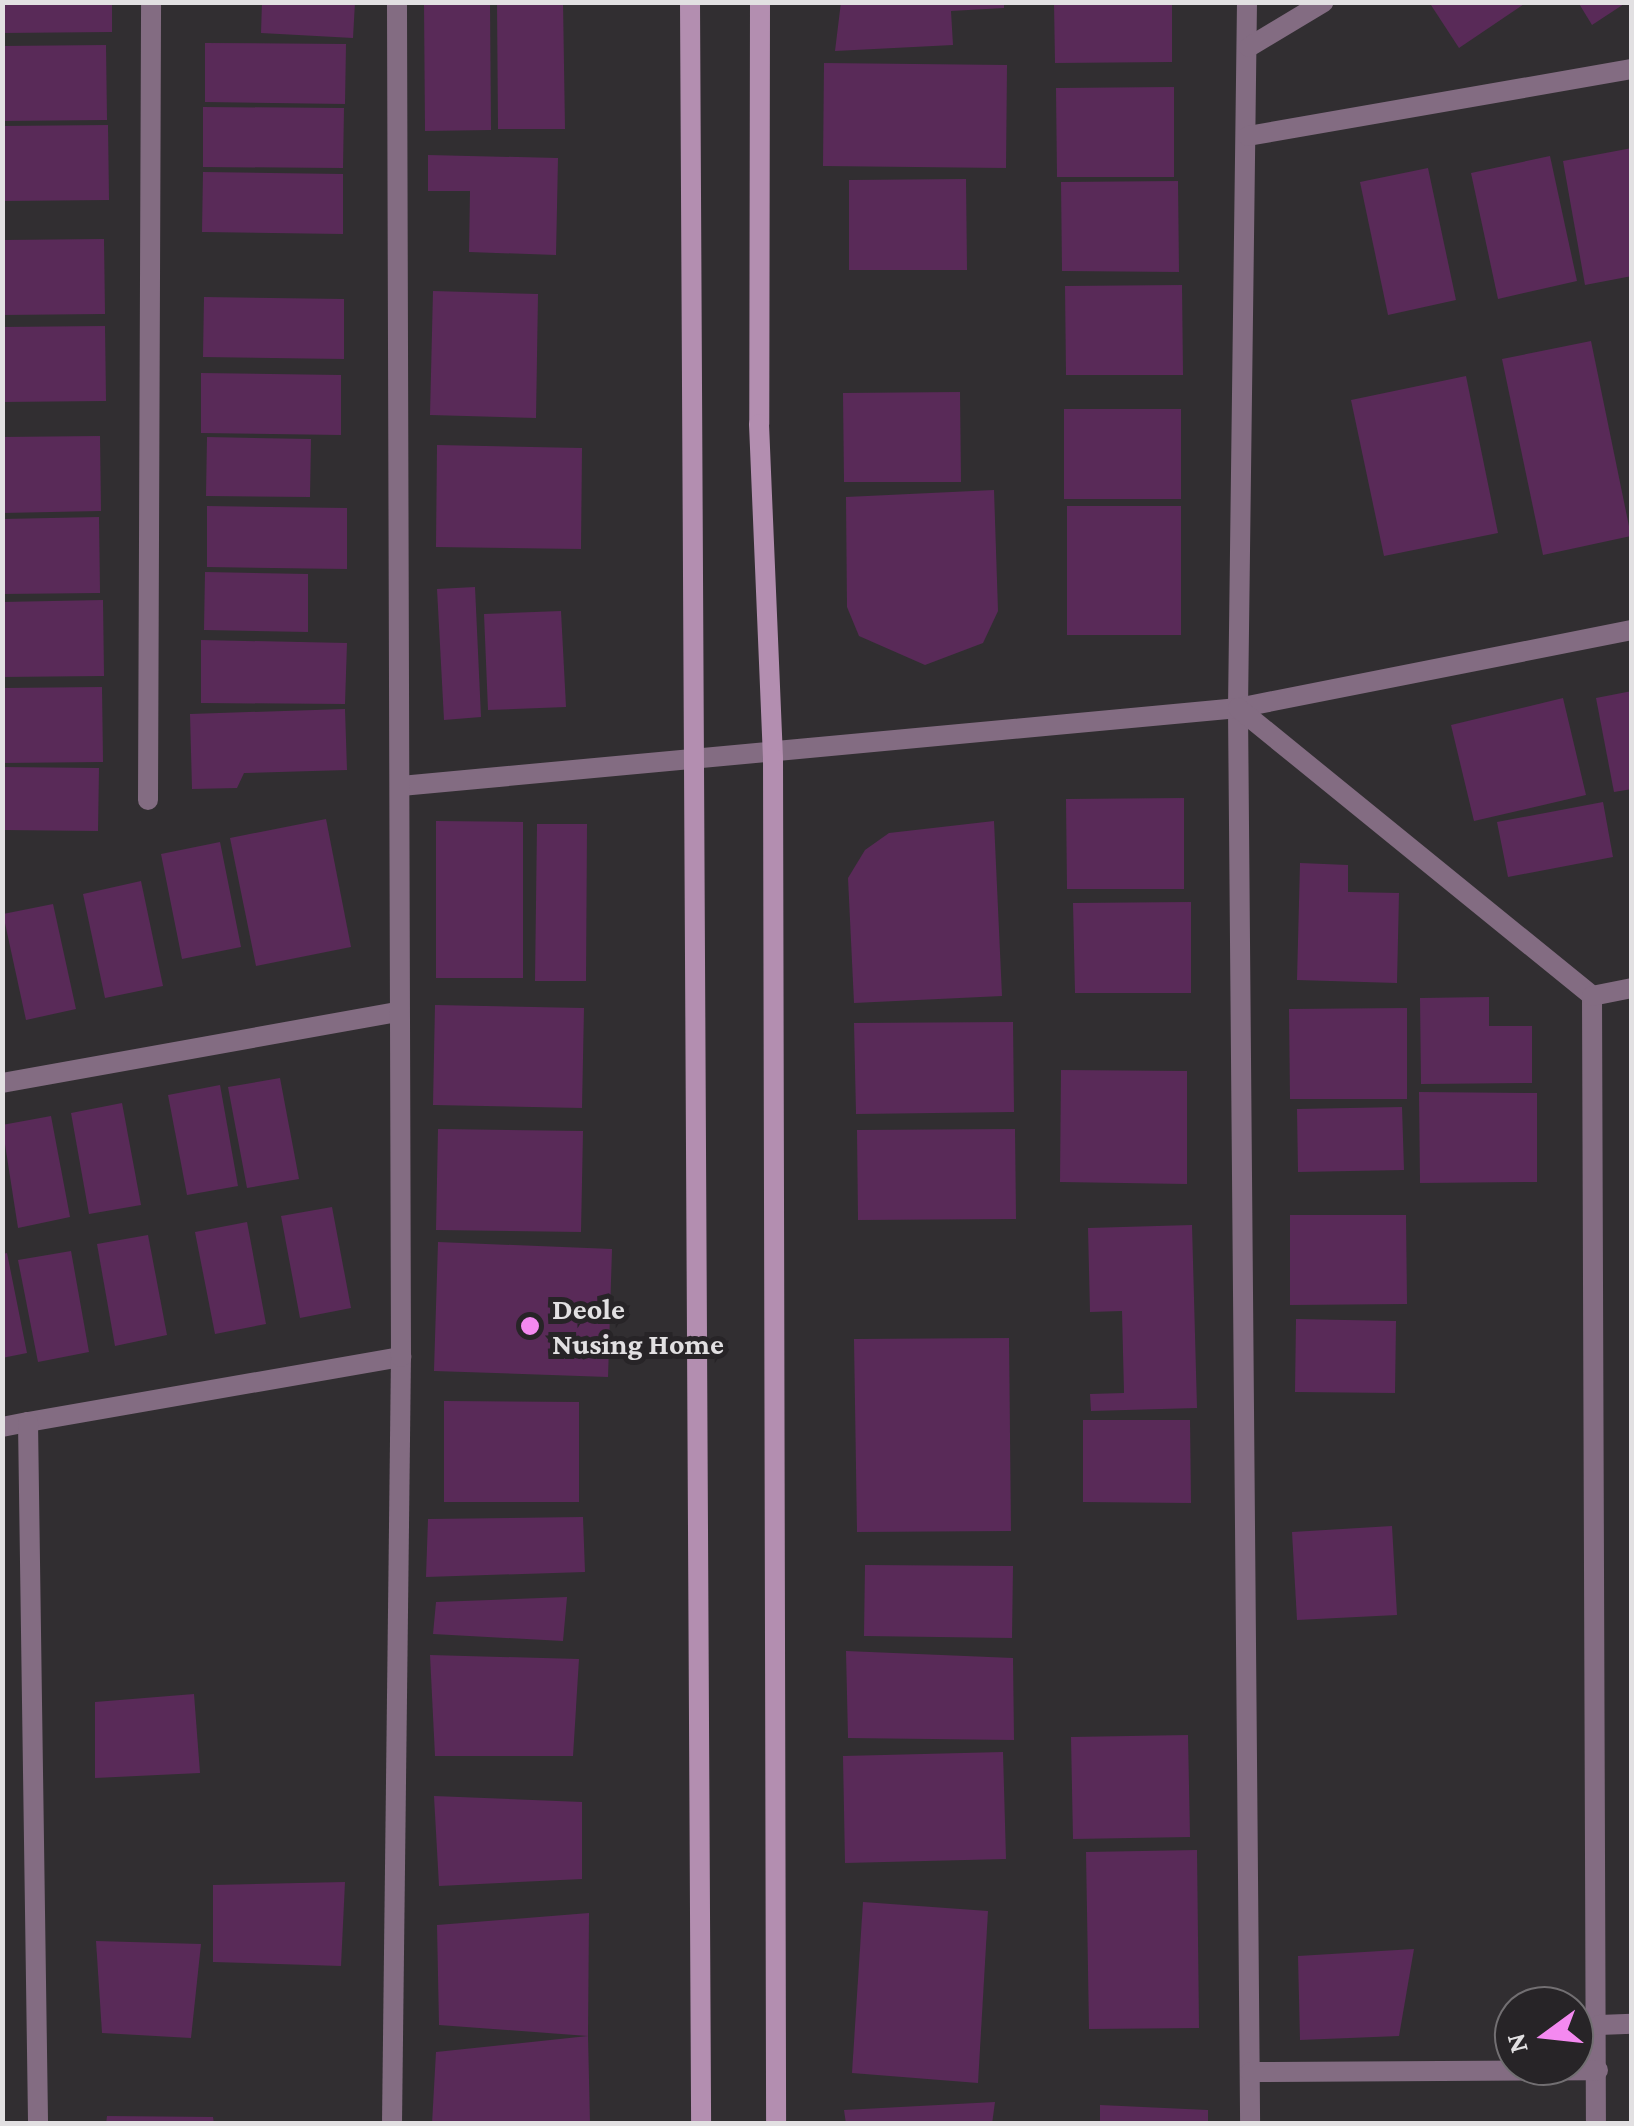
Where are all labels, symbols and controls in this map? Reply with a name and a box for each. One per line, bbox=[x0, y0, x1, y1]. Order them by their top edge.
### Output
place label: Deole Nusing Home bbox=[552, 1291, 724, 1362]
marker: Deole Nusing Home bbox=[517, 1313, 543, 1339]
north arrow bbox=[1494, 1986, 1594, 2086]
text: N bbox=[1499, 2030, 1534, 2057]

